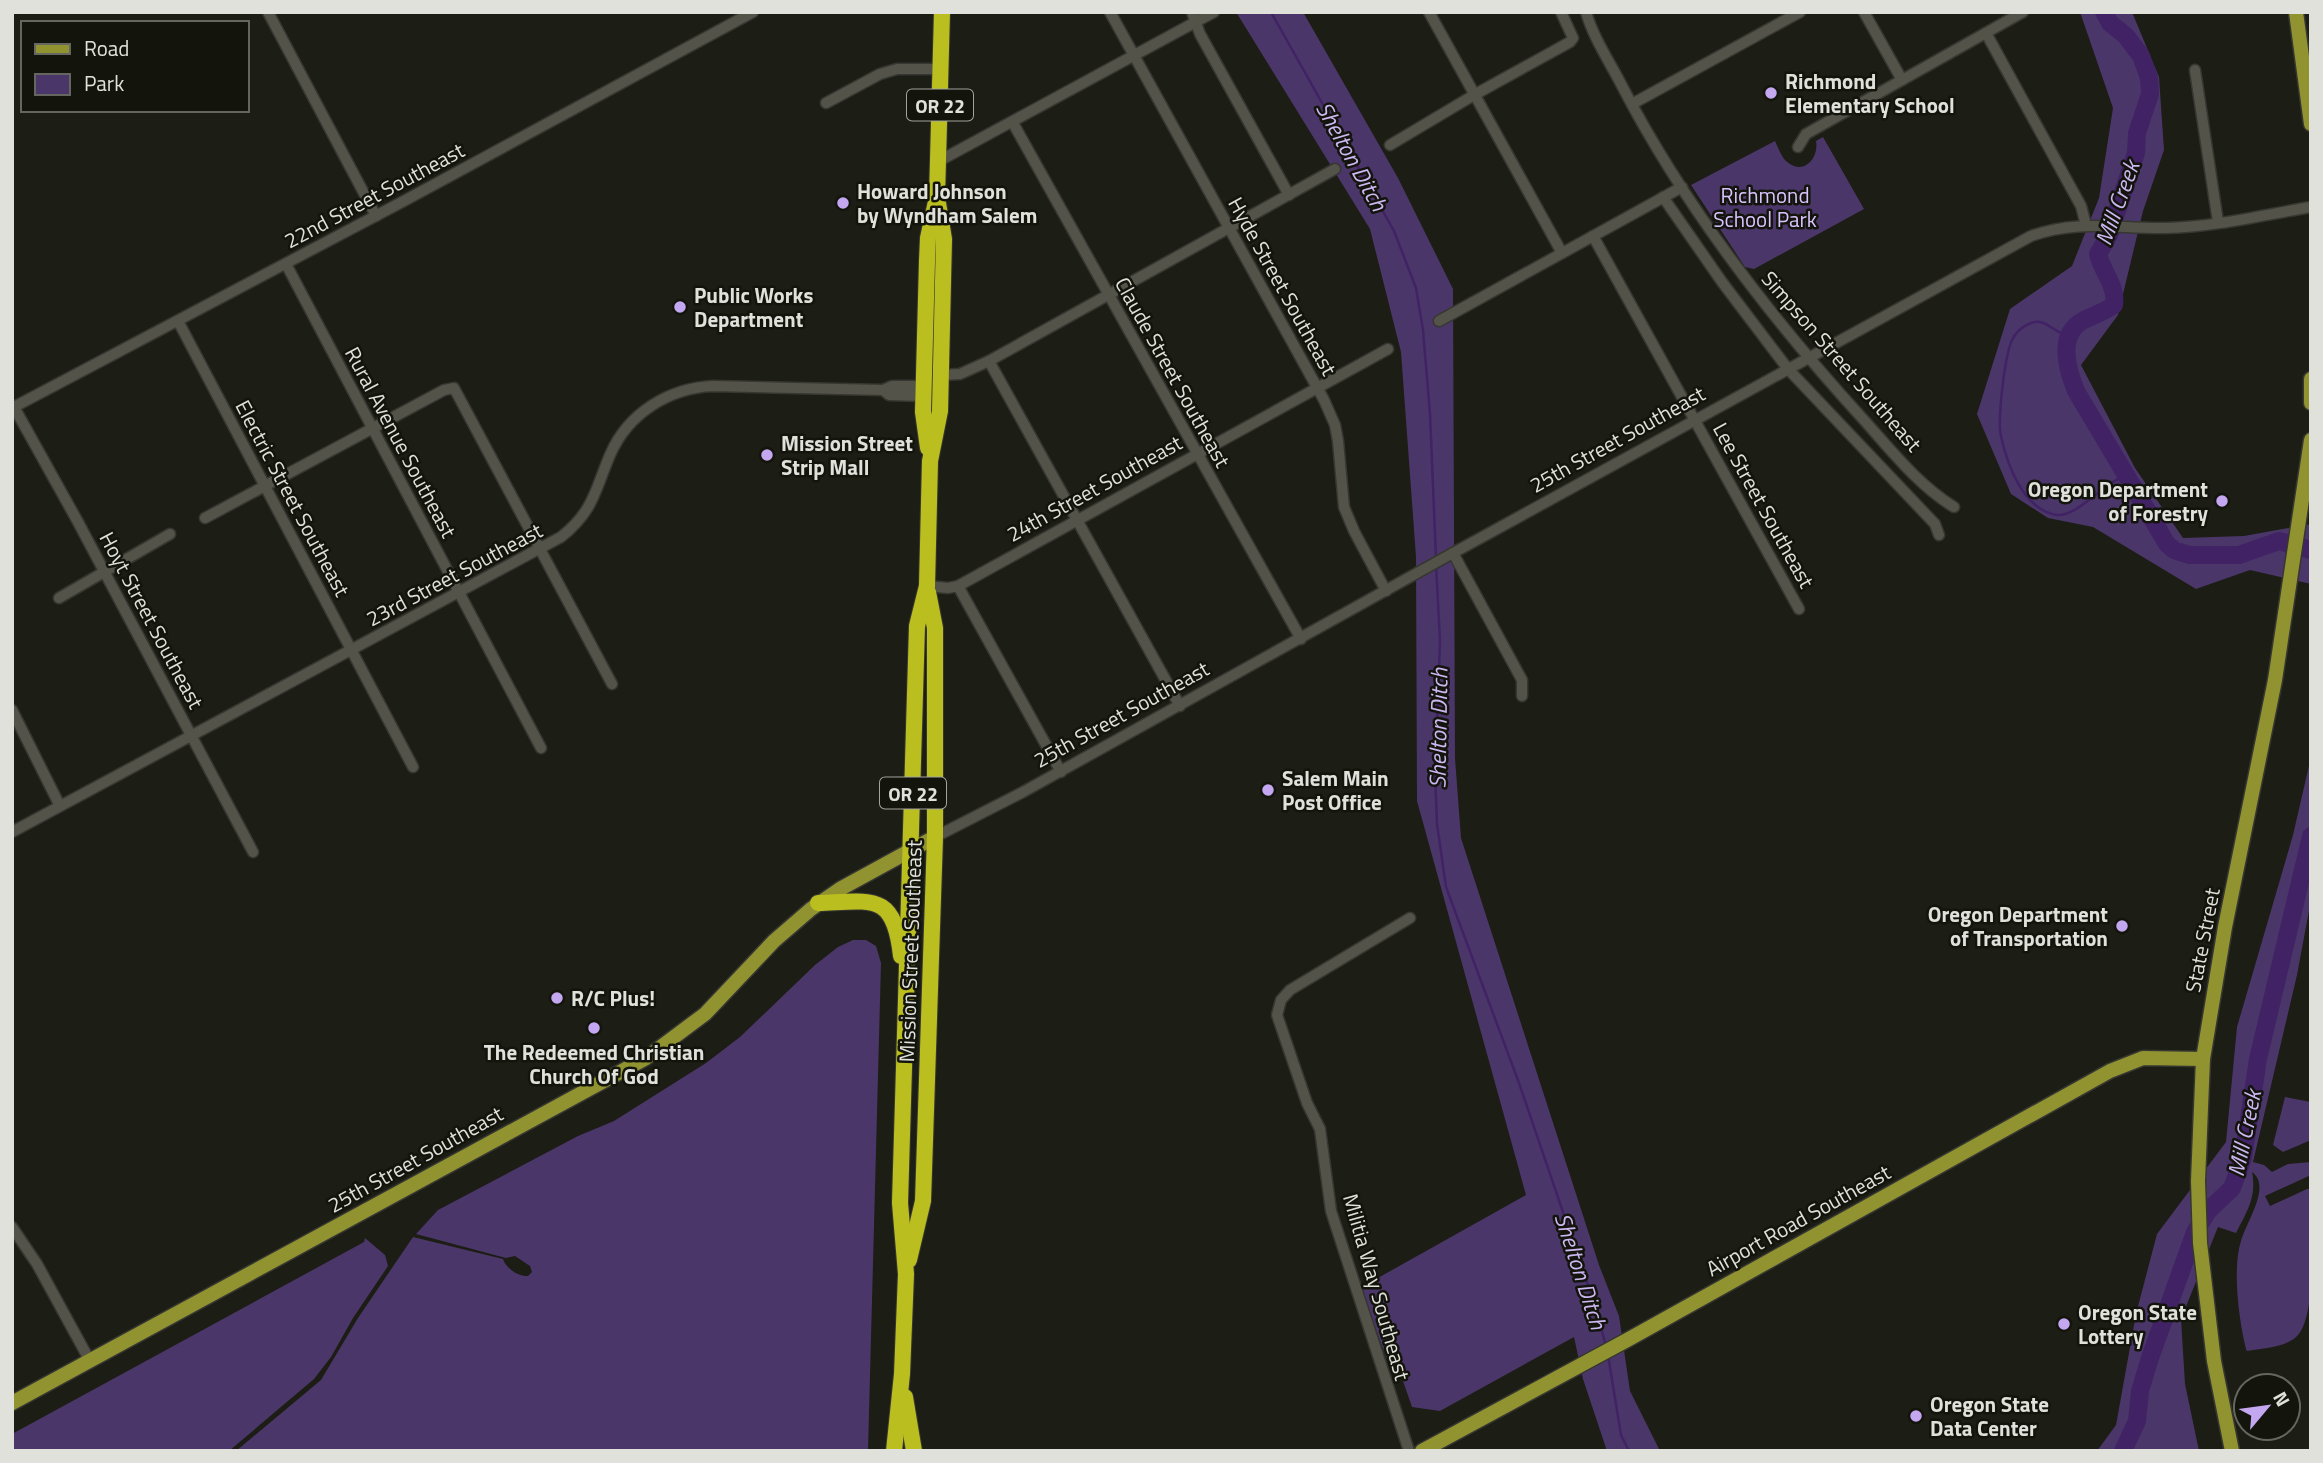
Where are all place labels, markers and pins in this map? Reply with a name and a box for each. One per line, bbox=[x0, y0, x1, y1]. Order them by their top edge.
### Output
place label: Richmond Elementary School bbox=[1785, 65, 1955, 121]
marker: Richmond Elementary School bbox=[1763, 85, 1779, 101]
place label: Howard Johnson by Wyndham Salem bbox=[857, 175, 1037, 231]
marker: Howard Johnson by Wyndham Salem bbox=[835, 195, 851, 211]
place label: Public Works Department bbox=[694, 279, 813, 335]
marker: Public Works Department bbox=[672, 299, 688, 315]
place label: Mission Street Strip Mall bbox=[781, 427, 913, 483]
marker: Mission Street Strip Mall bbox=[759, 447, 775, 463]
place label: Oregon Department of Forestry bbox=[2028, 473, 2208, 529]
marker: Oregon Department of Forestry bbox=[2214, 493, 2230, 509]
place label: Salem Main Post Office bbox=[1282, 762, 1389, 818]
marker: Salem Main Post Office bbox=[1260, 782, 1276, 798]
place label: Oregon Department of Transportation bbox=[1928, 898, 2108, 954]
marker: Oregon Department of Transportation bbox=[2114, 918, 2130, 934]
place label: R/C Plus! bbox=[571, 982, 655, 1014]
marker: R/C Plus! bbox=[549, 990, 565, 1006]
marker: The Redeemed Christian Church Of God bbox=[586, 1020, 602, 1036]
place label: The Redeemed Christian Church Of God bbox=[484, 1036, 704, 1092]
place label: Oregon State Lottery bbox=[2078, 1296, 2197, 1352]
marker: Oregon State Lottery bbox=[2056, 1316, 2072, 1332]
place label: Oregon State Data Center bbox=[1930, 1388, 2049, 1444]
marker: Oregon State Data Center bbox=[1908, 1408, 1924, 1424]

